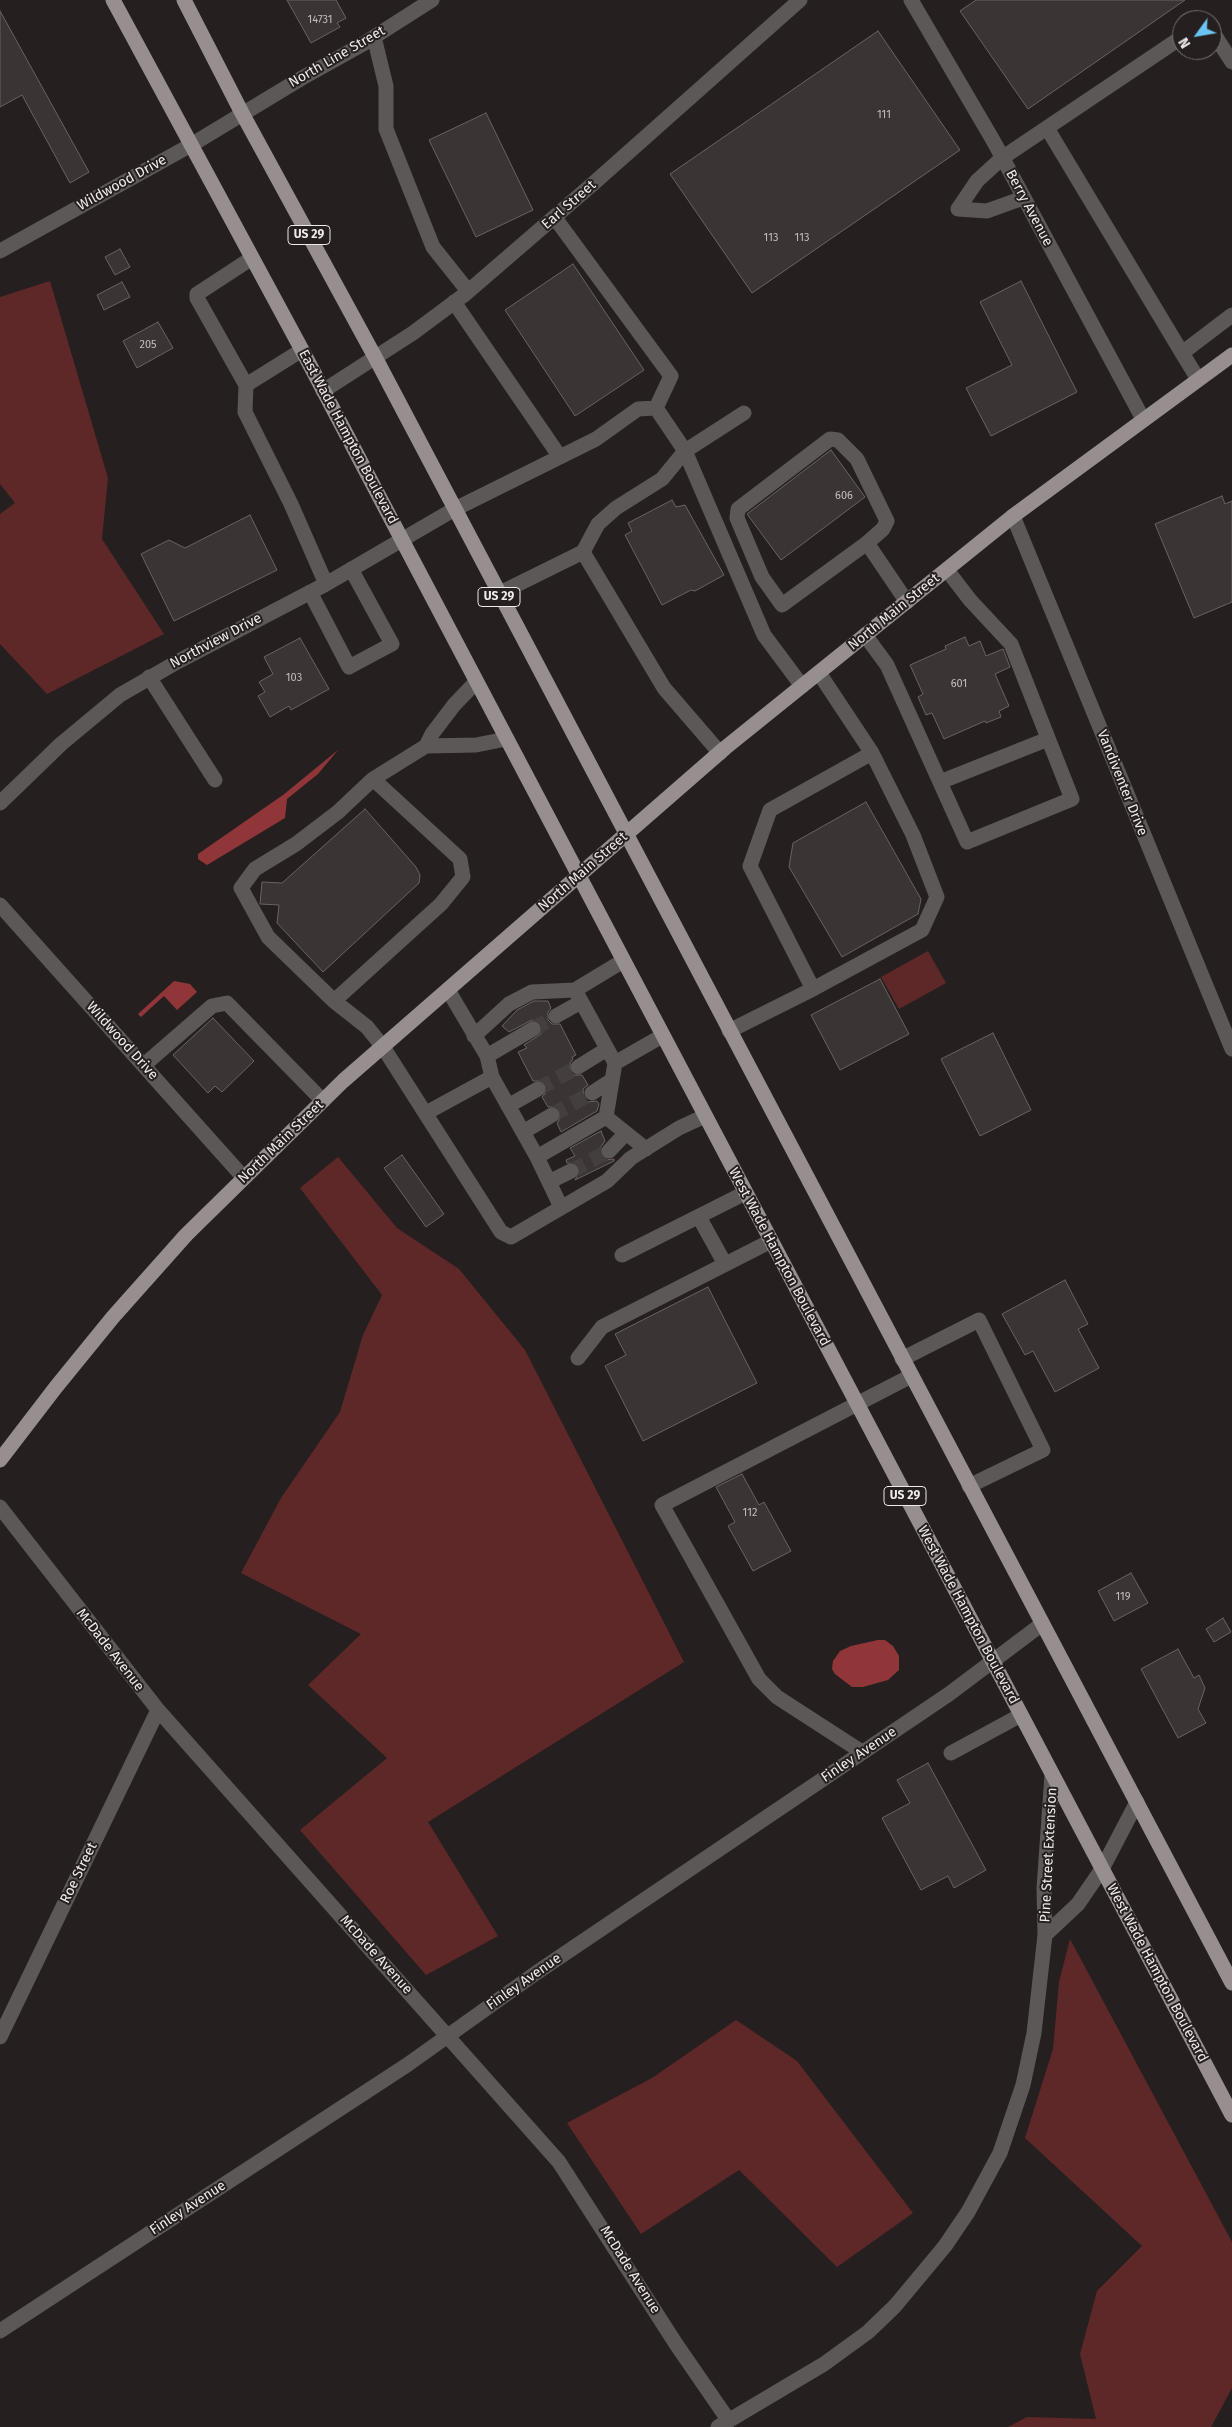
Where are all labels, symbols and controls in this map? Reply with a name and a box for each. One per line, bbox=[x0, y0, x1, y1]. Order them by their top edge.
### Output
north arrow bbox=[1172, 10, 1222, 60]
house number: 14731 bbox=[307, 13, 333, 27]
street label: North Line Street bbox=[286, 23, 388, 91]
text: N bbox=[1175, 34, 1194, 51]
house number: 111 bbox=[877, 108, 891, 122]
street label: Wildwood Drive bbox=[75, 152, 169, 214]
street label: Berry Avenue bbox=[1002, 167, 1056, 249]
street label: Earl Street bbox=[539, 177, 599, 233]
road number: US 29 bbox=[288, 226, 330, 244]
house number: 113 bbox=[764, 231, 778, 245]
house number: 113 bbox=[795, 231, 809, 245]
house number: 205 bbox=[139, 338, 157, 352]
street label: East Wade Hampton Boulevard bbox=[295, 347, 401, 527]
house number: 606 bbox=[835, 489, 853, 503]
street label: North Main Street bbox=[845, 570, 943, 654]
road number: US 29 bbox=[478, 588, 520, 606]
street label: Northview Drive bbox=[167, 610, 265, 672]
house number: 103 bbox=[286, 671, 302, 685]
house number: 601 bbox=[951, 677, 967, 691]
street label: Vandiventer Drive bbox=[1093, 728, 1151, 838]
street label: North Main Street bbox=[535, 829, 631, 915]
street label: Wildwood Drive bbox=[83, 999, 161, 1083]
street label: North Main Street bbox=[235, 1097, 327, 1187]
street label: West Wade Hampton Boulevard bbox=[725, 1165, 833, 1349]
road number: US 29 bbox=[884, 1486, 926, 1505]
house number: 112 bbox=[743, 1506, 757, 1520]
street label: West Wade Hampton Boulevard bbox=[914, 1523, 1022, 1707]
house number: 119 bbox=[1115, 1590, 1131, 1604]
street label: McDade Avenue bbox=[73, 1605, 147, 1695]
street label: Finley Avenue bbox=[818, 1724, 900, 1786]
street label: Pine Street Extension bbox=[1037, 1787, 1061, 1923]
street label: Roe Street bbox=[57, 1840, 101, 1906]
street label: West Wade Hampton Boulevard bbox=[1103, 1881, 1211, 2065]
street label: McDade Avenue bbox=[336, 1912, 416, 1998]
street label: Finley Avenue bbox=[483, 1950, 565, 2014]
street label: Finley Avenue bbox=[147, 2177, 229, 2239]
street label: McDade Avenue bbox=[596, 2223, 664, 2317]

